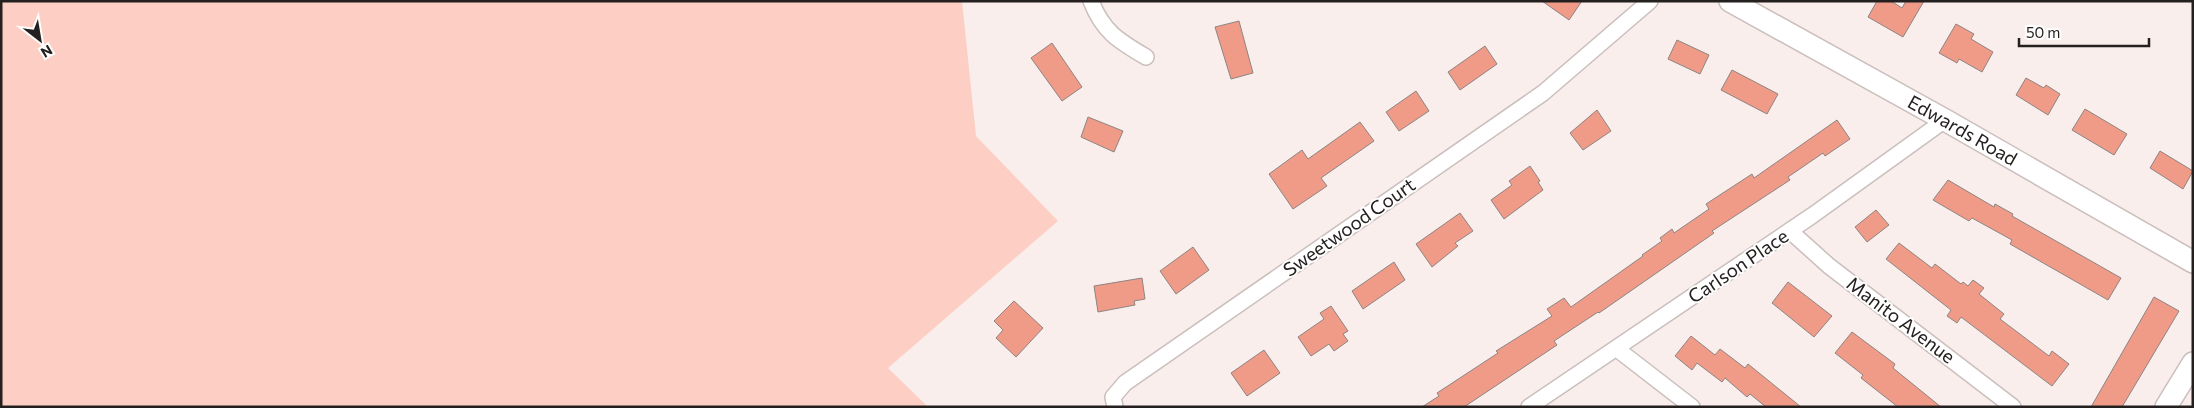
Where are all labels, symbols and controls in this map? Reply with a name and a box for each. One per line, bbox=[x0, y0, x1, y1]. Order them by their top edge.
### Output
north arrow bbox=[15, 15, 65, 65]
scale bar bbox=[2019, 15, 2149, 47]
text: 50 m bbox=[2026, 23, 2060, 41]
text: N bbox=[38, 42, 56, 62]
street label: Edwards Road bbox=[1904, 90, 2022, 170]
street label: Sweetwood Court bbox=[1278, 172, 1419, 281]
street label: Carlson Place bbox=[1683, 224, 1792, 308]
street label: Manito Avenue bbox=[1843, 271, 1960, 368]

